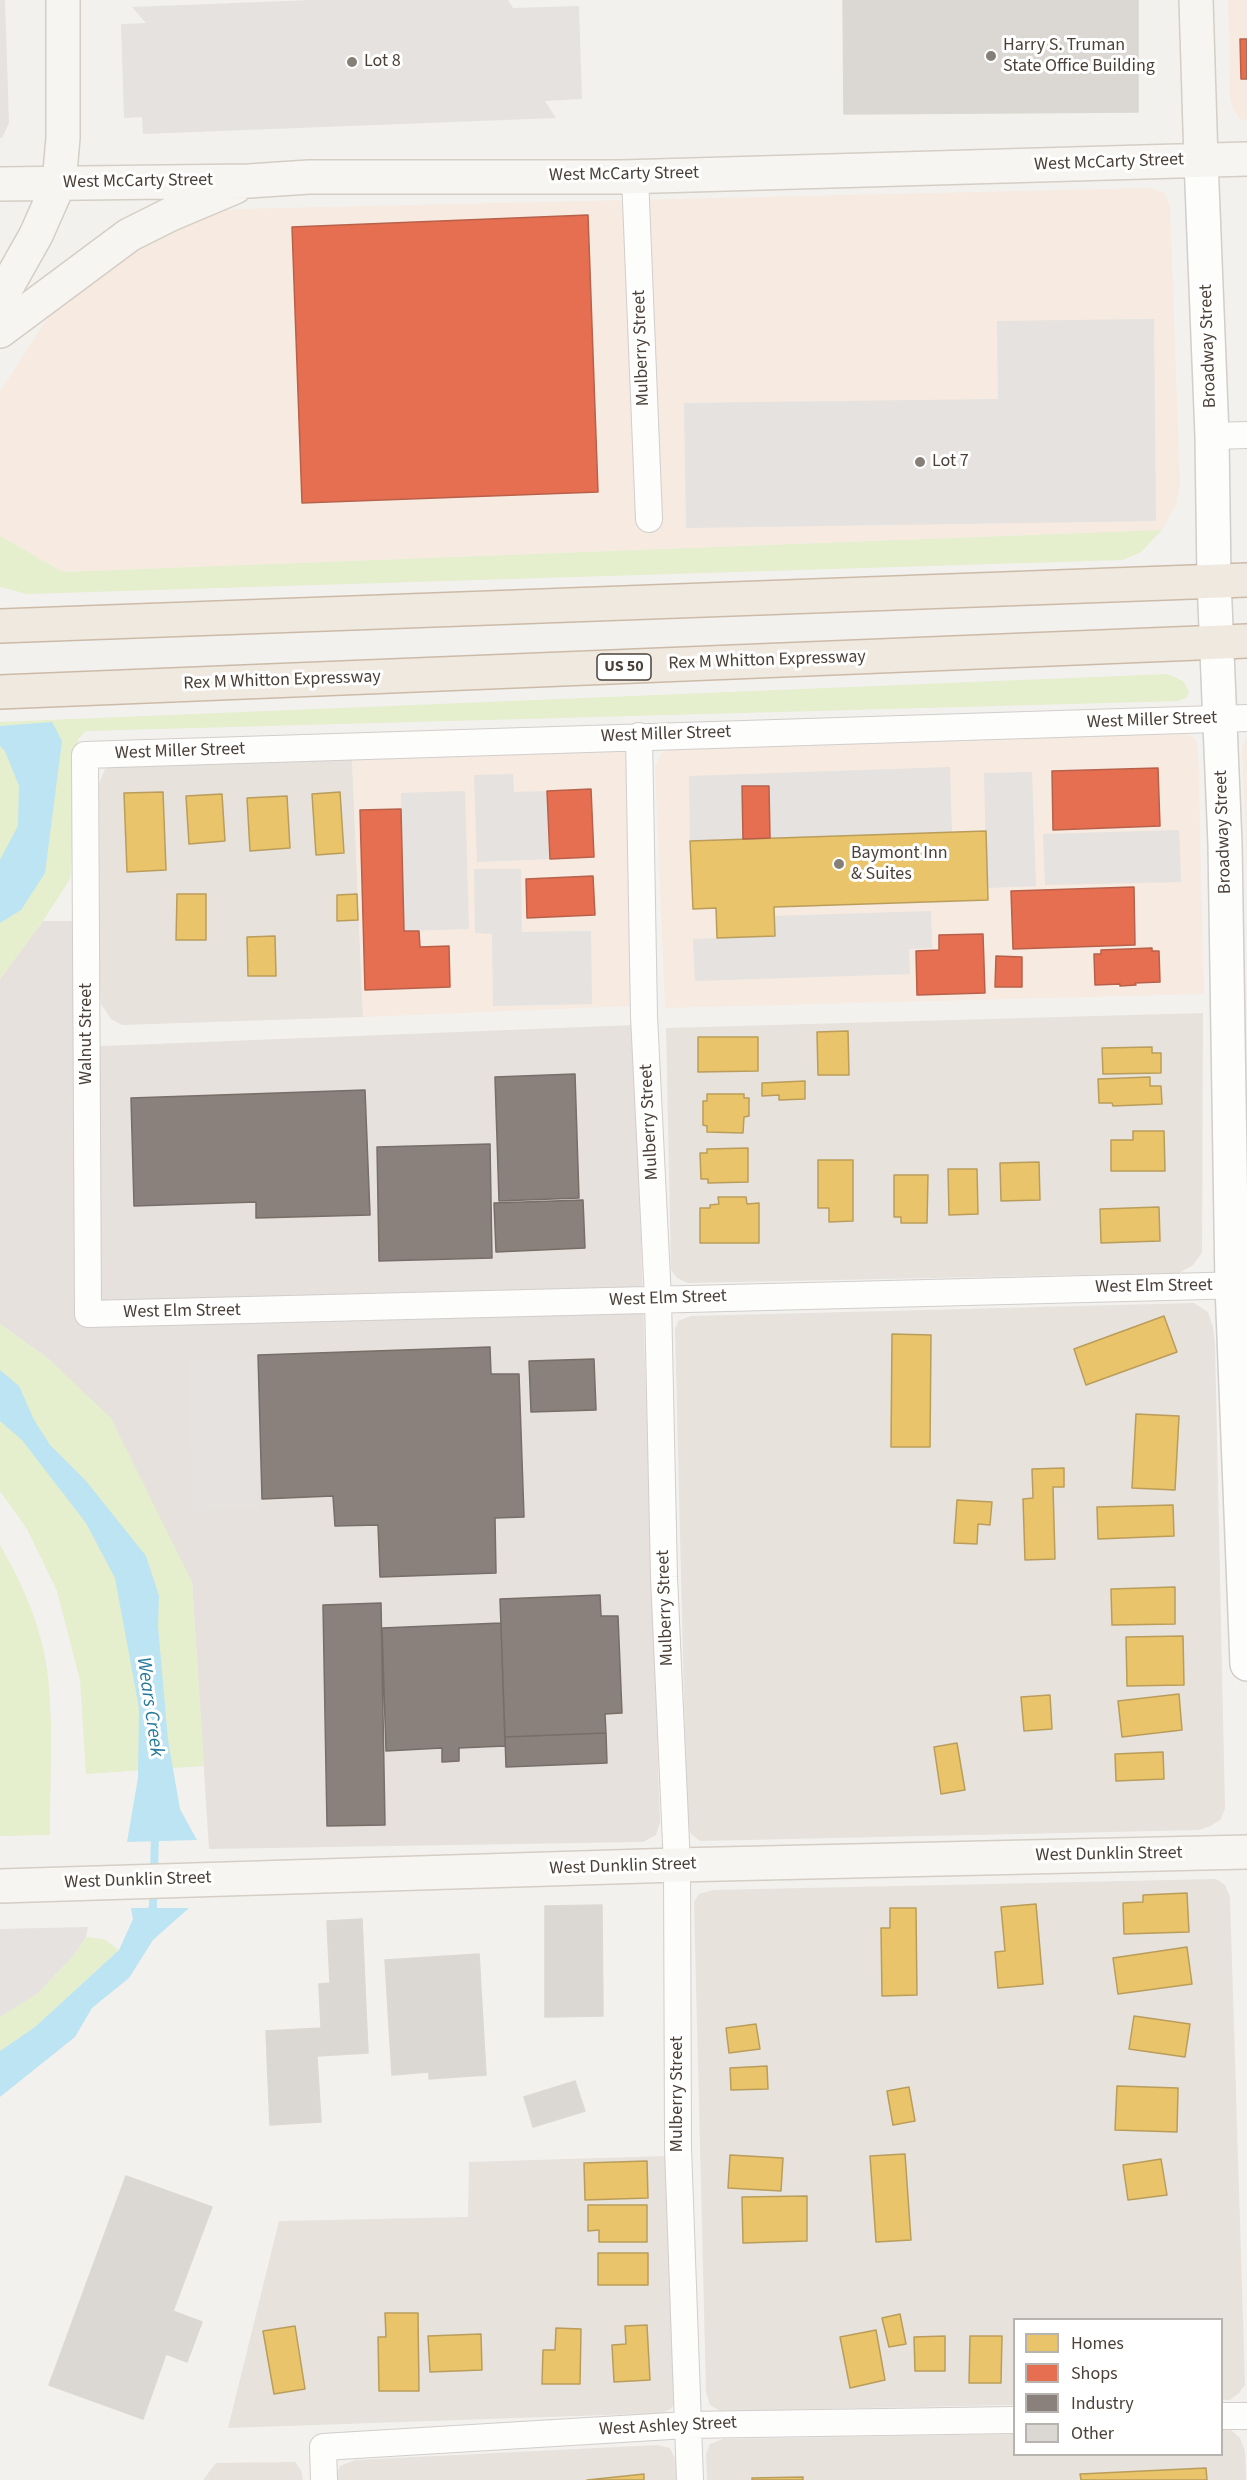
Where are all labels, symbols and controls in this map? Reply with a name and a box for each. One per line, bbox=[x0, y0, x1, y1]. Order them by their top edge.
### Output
place label: Harry S. Truman State Office Building bbox=[1003, 35, 1155, 78]
marker: Harry S. Truman State Office Building bbox=[984, 49, 998, 63]
place label: Lot 8 bbox=[364, 51, 401, 73]
marker: Lot 8 bbox=[345, 55, 359, 69]
street label: West McCarty Street bbox=[1034, 150, 1184, 176]
street label: West McCarty Street bbox=[549, 163, 699, 187]
street label: West McCarty Street bbox=[63, 170, 213, 194]
street label: Broadway Street bbox=[1196, 284, 1222, 408]
street label: Mulberry Street bbox=[629, 289, 655, 407]
place label: Lot 7 bbox=[932, 451, 969, 473]
marker: Lot 7 bbox=[913, 455, 927, 469]
street label: Rex M Whitton Expressway bbox=[668, 647, 866, 675]
road number: US 50 bbox=[597, 654, 651, 680]
street label: Rex M Whitton Expressway bbox=[183, 667, 381, 695]
street label: West Miller Street bbox=[1086, 708, 1218, 734]
street label: West Miller Street bbox=[600, 722, 732, 748]
street label: West Miller Street bbox=[114, 739, 246, 765]
street label: Broadway Street bbox=[1211, 770, 1237, 894]
place label: Baymont Inn & Suites bbox=[851, 843, 948, 886]
marker: Baymont Inn & Suites bbox=[832, 857, 846, 871]
street label: Walnut Street bbox=[76, 983, 98, 1085]
street label: Mulberry Street bbox=[636, 1063, 664, 1181]
street label: West Elm Street bbox=[1095, 1275, 1213, 1299]
street label: West Elm Street bbox=[609, 1286, 727, 1312]
street label: West Elm Street bbox=[123, 1300, 241, 1324]
street label: Mulberry Street bbox=[653, 1549, 679, 1667]
water label: Wears Creek bbox=[130, 1656, 168, 1758]
street label: West Dunklin Street bbox=[1035, 1843, 1183, 1867]
street label: West Dunklin Street bbox=[549, 1854, 697, 1880]
street label: West Dunklin Street bbox=[64, 1868, 212, 1894]
street label: Mulberry Street bbox=[667, 2036, 689, 2152]
legend bbox=[1013, 2318, 1223, 2456]
text: Homes bbox=[1071, 2331, 1124, 2356]
text: Shops bbox=[1071, 2361, 1118, 2386]
text: Industry bbox=[1071, 2391, 1134, 2416]
street label: West Ashley Street bbox=[598, 2413, 738, 2441]
text: Other bbox=[1071, 2421, 1114, 2446]

